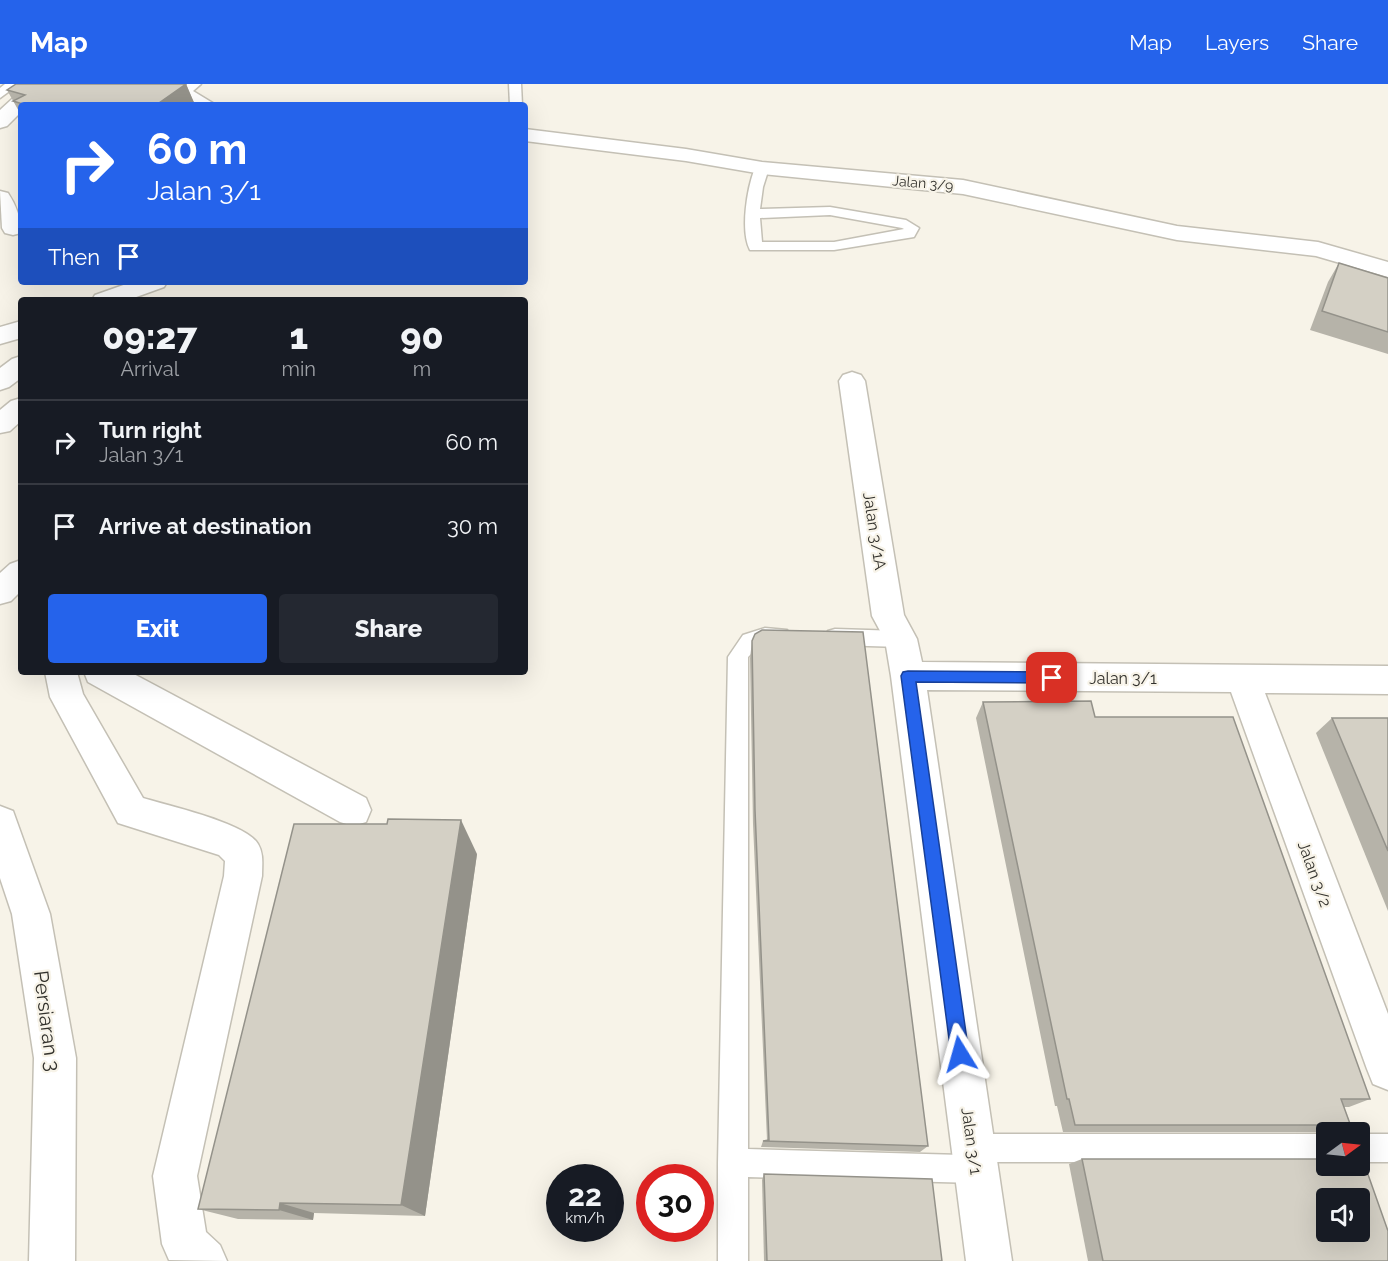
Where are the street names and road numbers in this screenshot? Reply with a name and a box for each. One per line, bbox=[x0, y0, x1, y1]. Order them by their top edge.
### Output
street label: Jalan 3/9 bbox=[892, 172, 954, 194]
street label: Jalan 3/1A bbox=[859, 491, 890, 571]
street label: Jalan 3/1 bbox=[1089, 669, 1157, 688]
street label: Jalan 3/2 bbox=[1294, 839, 1335, 910]
street label: Persiaran 3 bbox=[29, 969, 65, 1073]
street label: Jalan 3/1 bbox=[957, 1106, 986, 1176]

